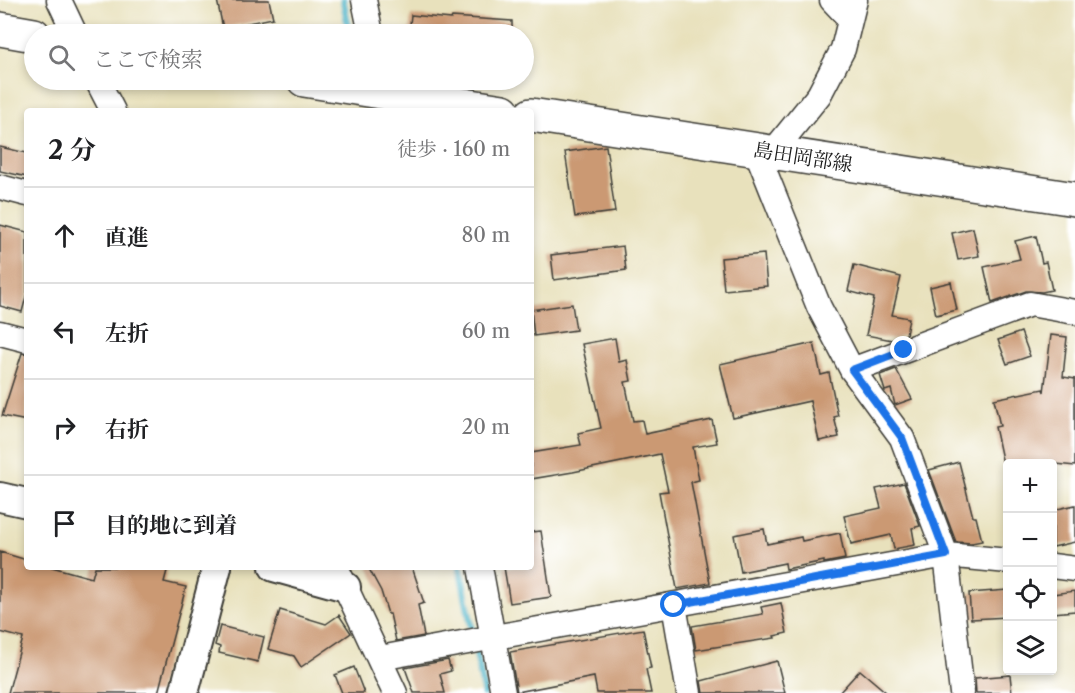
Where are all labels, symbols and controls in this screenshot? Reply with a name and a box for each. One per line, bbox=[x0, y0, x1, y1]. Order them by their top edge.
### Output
search box bbox=[24, 24, 534, 90]
icon: search bbox=[45, 41, 78, 74]
text: ここで検索 bbox=[93, 46, 203, 73]
text: 2 分 bbox=[48, 134, 96, 166]
text: 徒歩 · 160 m bbox=[397, 137, 510, 161]
street label: 島田岡部線 bbox=[752, 137, 854, 177]
icon: ahead bbox=[48, 219, 81, 252]
text: 80 m bbox=[462, 223, 510, 247]
text: 直進 bbox=[105, 224, 149, 251]
icon: left bbox=[48, 315, 81, 348]
text: 60 m bbox=[462, 319, 510, 343]
text: 左折 bbox=[105, 320, 149, 347]
route end bbox=[890, 336, 916, 362]
icon: right bbox=[48, 411, 81, 444]
text: 20 m bbox=[462, 415, 510, 439]
text: 右折 bbox=[105, 416, 149, 443]
map controls bbox=[1003, 459, 1057, 675]
button: + bbox=[1003, 459, 1057, 513]
icon: arrive bbox=[48, 507, 81, 540]
text: 目的地に到着 bbox=[105, 512, 237, 539]
button: − bbox=[1003, 513, 1057, 567]
button: locate bbox=[1003, 567, 1057, 621]
route start bbox=[660, 591, 686, 617]
button: layers bbox=[1003, 621, 1057, 675]

